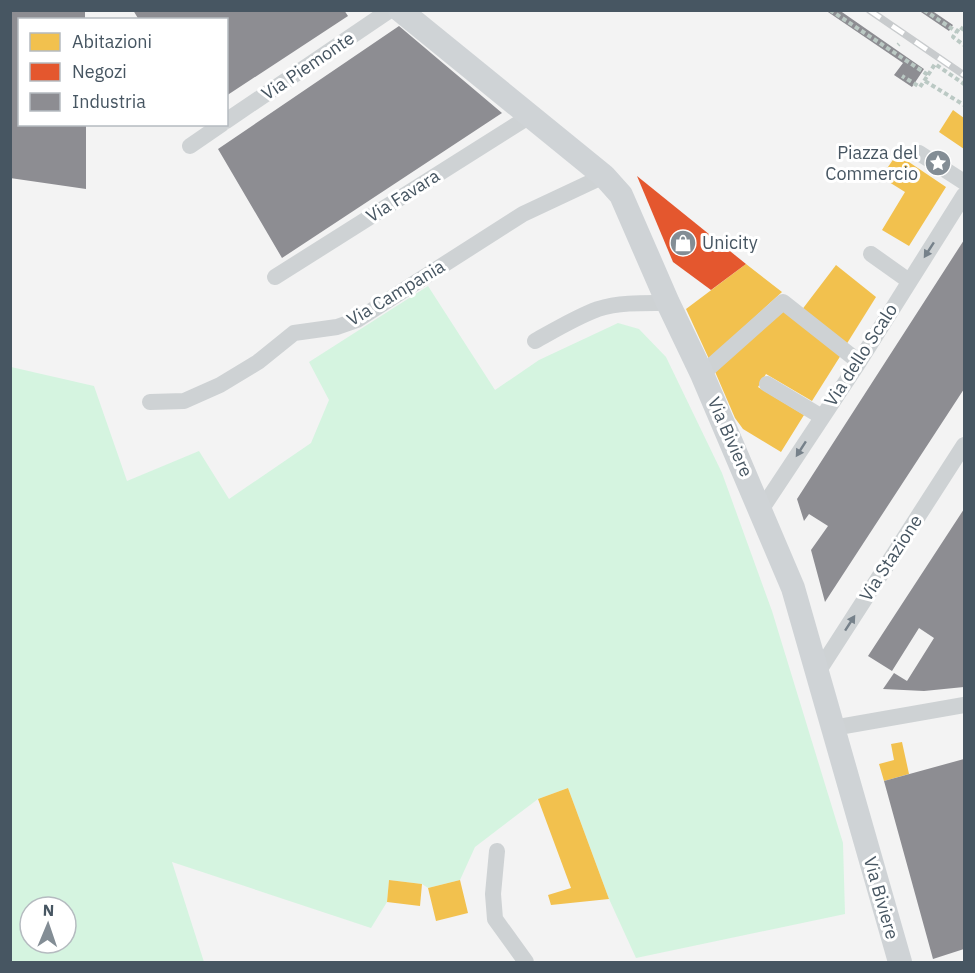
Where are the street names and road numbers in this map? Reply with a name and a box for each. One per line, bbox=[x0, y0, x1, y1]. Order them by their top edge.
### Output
street label: Via Piemonte bbox=[257, 26, 358, 105]
street label: Via Favara bbox=[362, 164, 444, 227]
street label: Via Campania bbox=[343, 254, 449, 331]
street label: Via dello Scalo bbox=[819, 299, 902, 410]
street label: Via Biviere bbox=[703, 393, 758, 481]
street label: Via Stazione bbox=[854, 510, 927, 605]
street label: Via Biviere bbox=[859, 854, 904, 942]

